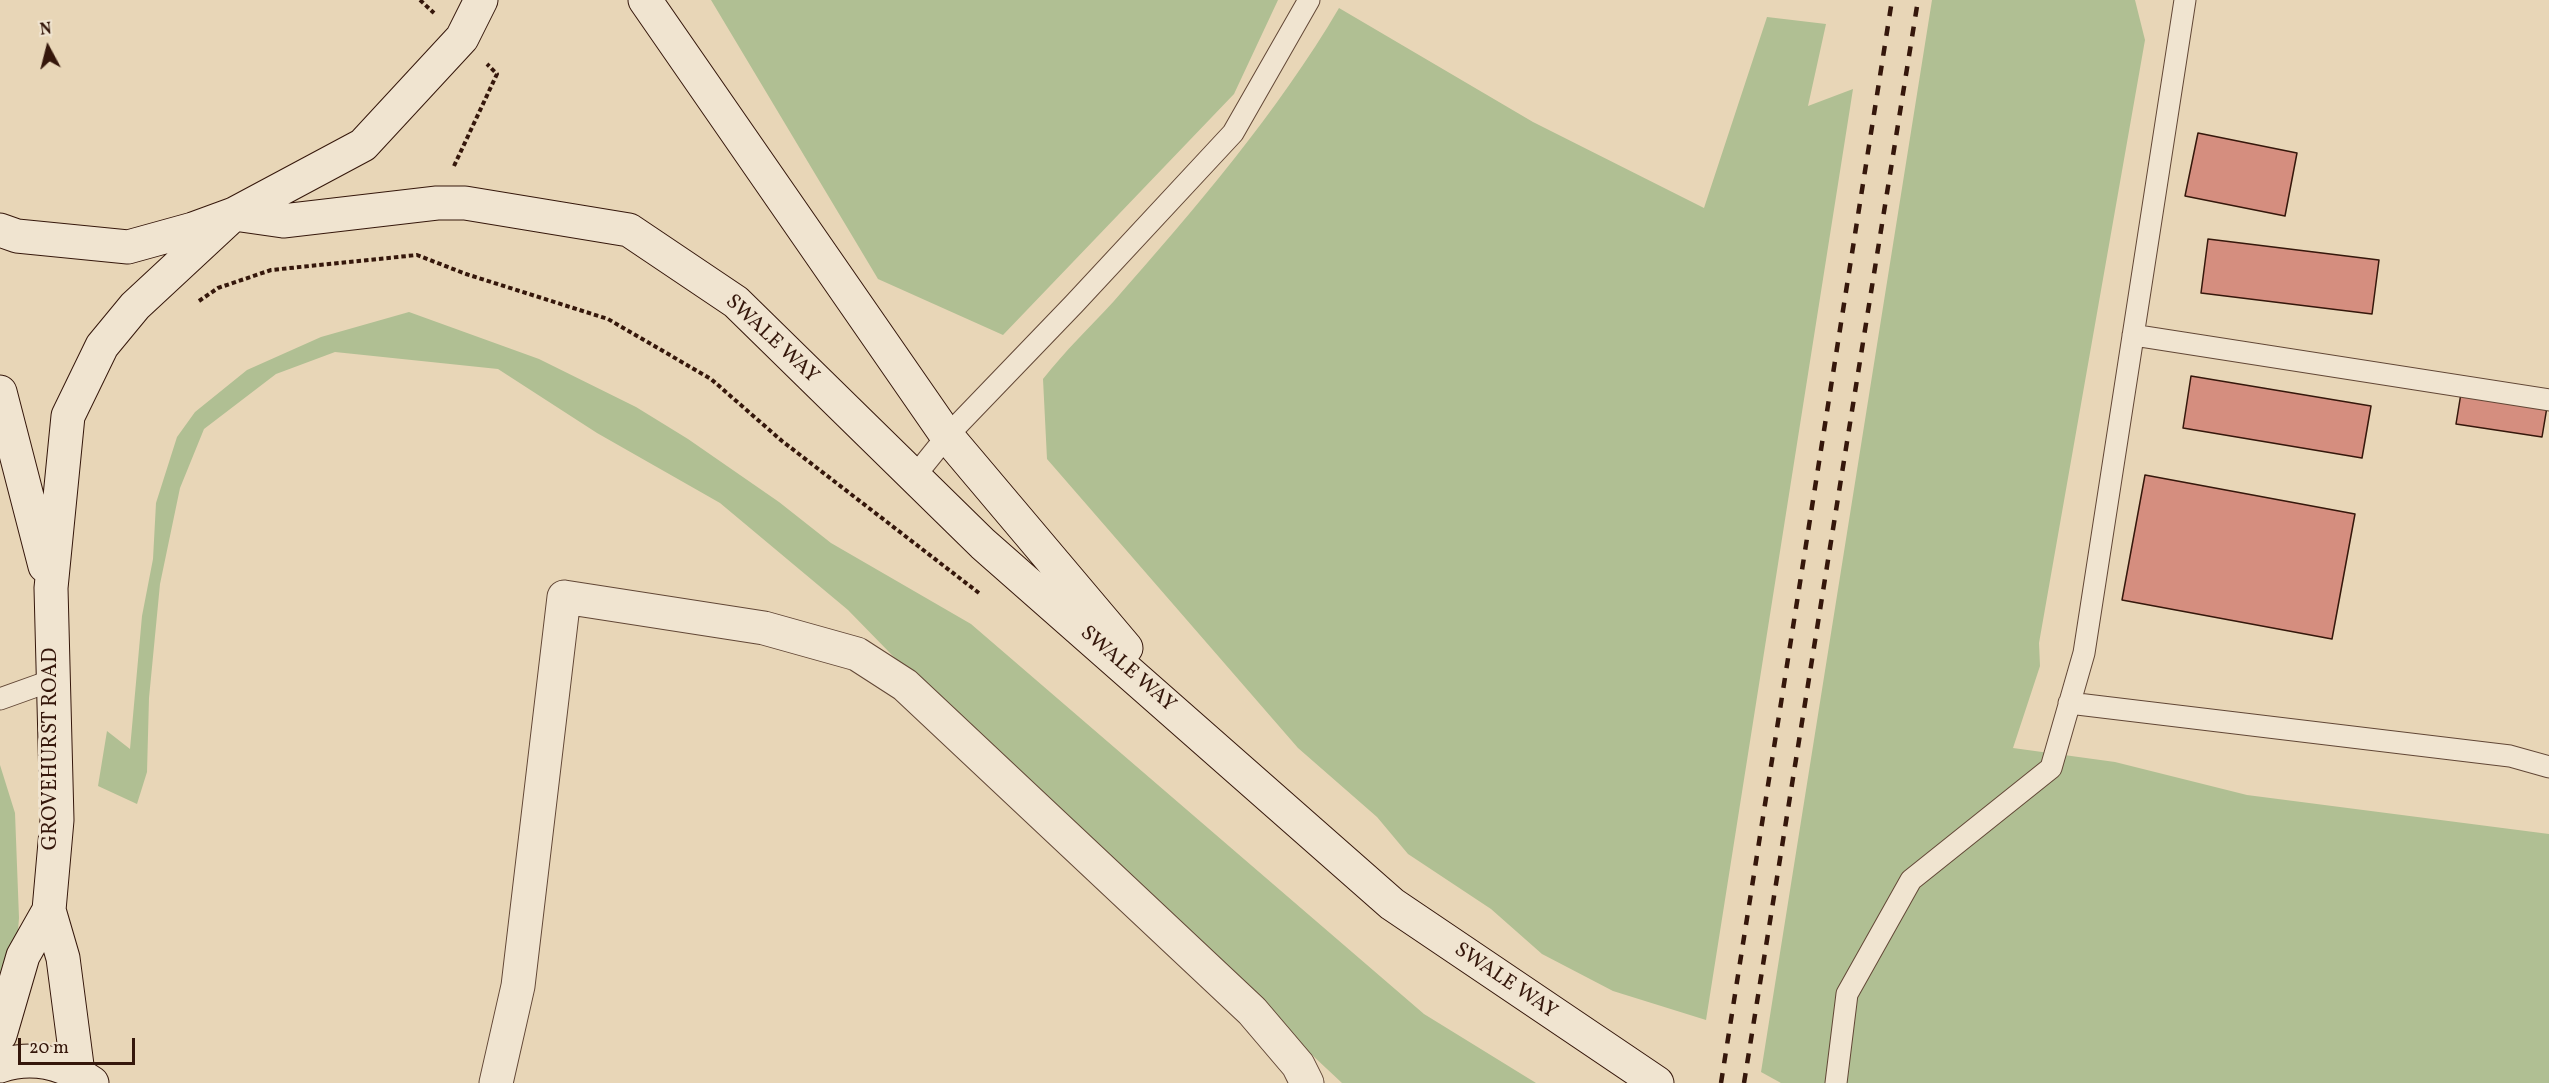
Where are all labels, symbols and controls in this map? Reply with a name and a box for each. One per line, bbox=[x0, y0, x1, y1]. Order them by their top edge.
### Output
north arrow bbox=[18, 18, 78, 78]
text: N bbox=[39, 19, 53, 42]
street label: SWALE WAY bbox=[719, 290, 823, 390]
street label: SWALE WAY bbox=[1074, 622, 1180, 718]
street label: GROVEHURST ROAD bbox=[39, 648, 65, 850]
street label: SWALE WAY bbox=[1449, 938, 1561, 1026]
scale bar bbox=[21, 1026, 138, 1064]
text: 20 m bbox=[29, 1036, 69, 1061]

